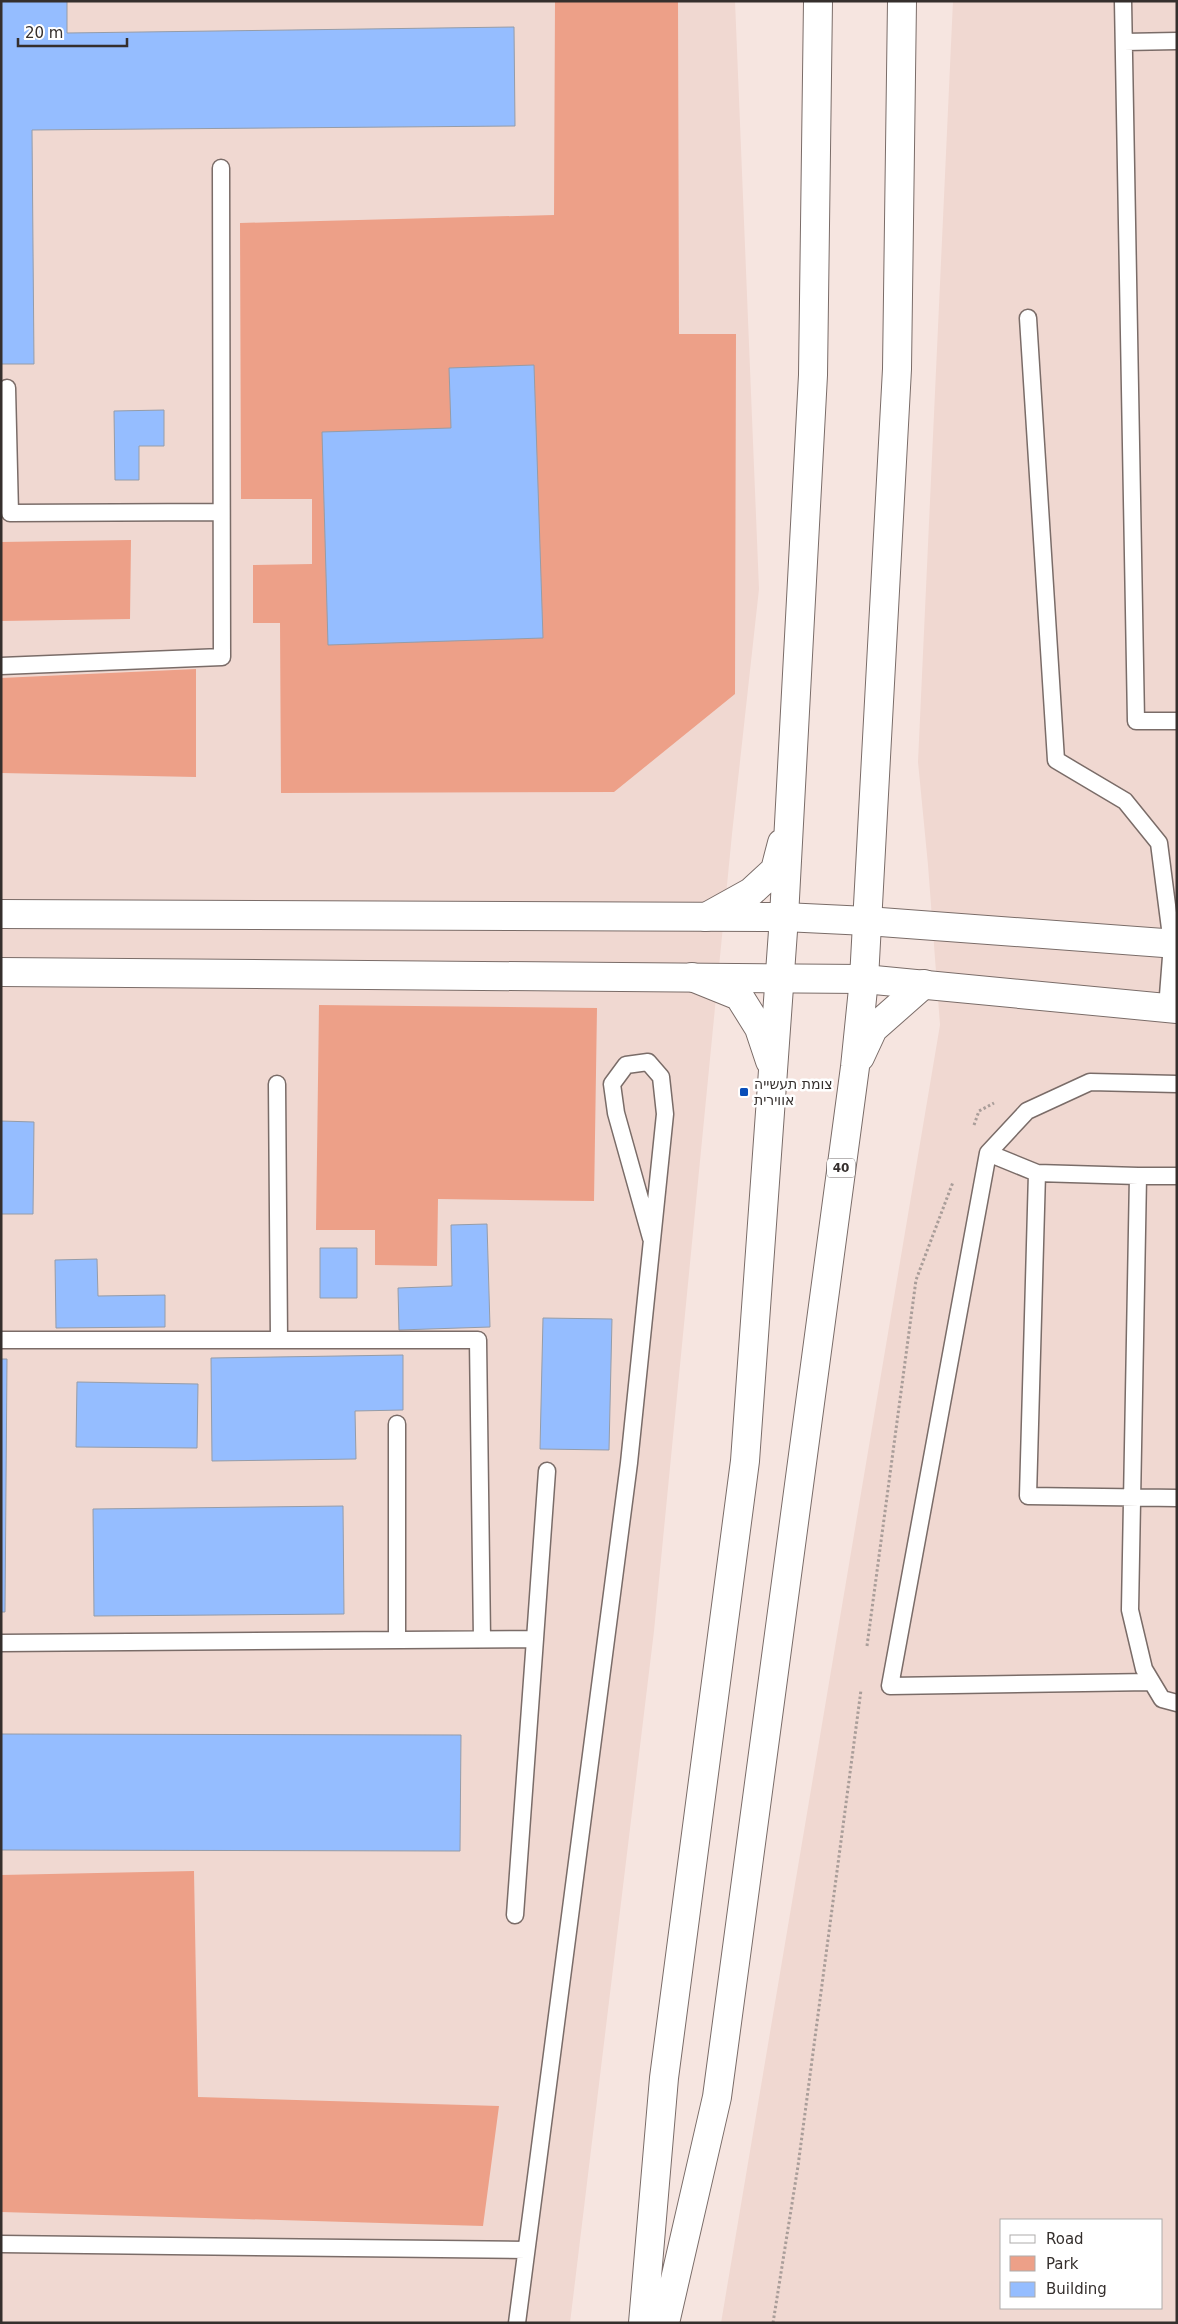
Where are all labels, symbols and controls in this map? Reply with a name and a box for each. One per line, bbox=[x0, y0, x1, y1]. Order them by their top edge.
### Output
scale bar bbox=[18, 15, 126, 47]
text: 20 m bbox=[25, 24, 63, 42]
place label: צומת תעשייה אווירית bbox=[754, 1076, 833, 1108]
marker: צומת תעשייה אווירית bbox=[738, 1086, 750, 1098]
road number: 40 bbox=[827, 1158, 855, 1178]
legend bbox=[1000, 2219, 1163, 2309]
text: Road bbox=[1046, 2230, 1084, 2248]
text: Park bbox=[1046, 2255, 1079, 2273]
text: Building bbox=[1046, 2280, 1107, 2298]

